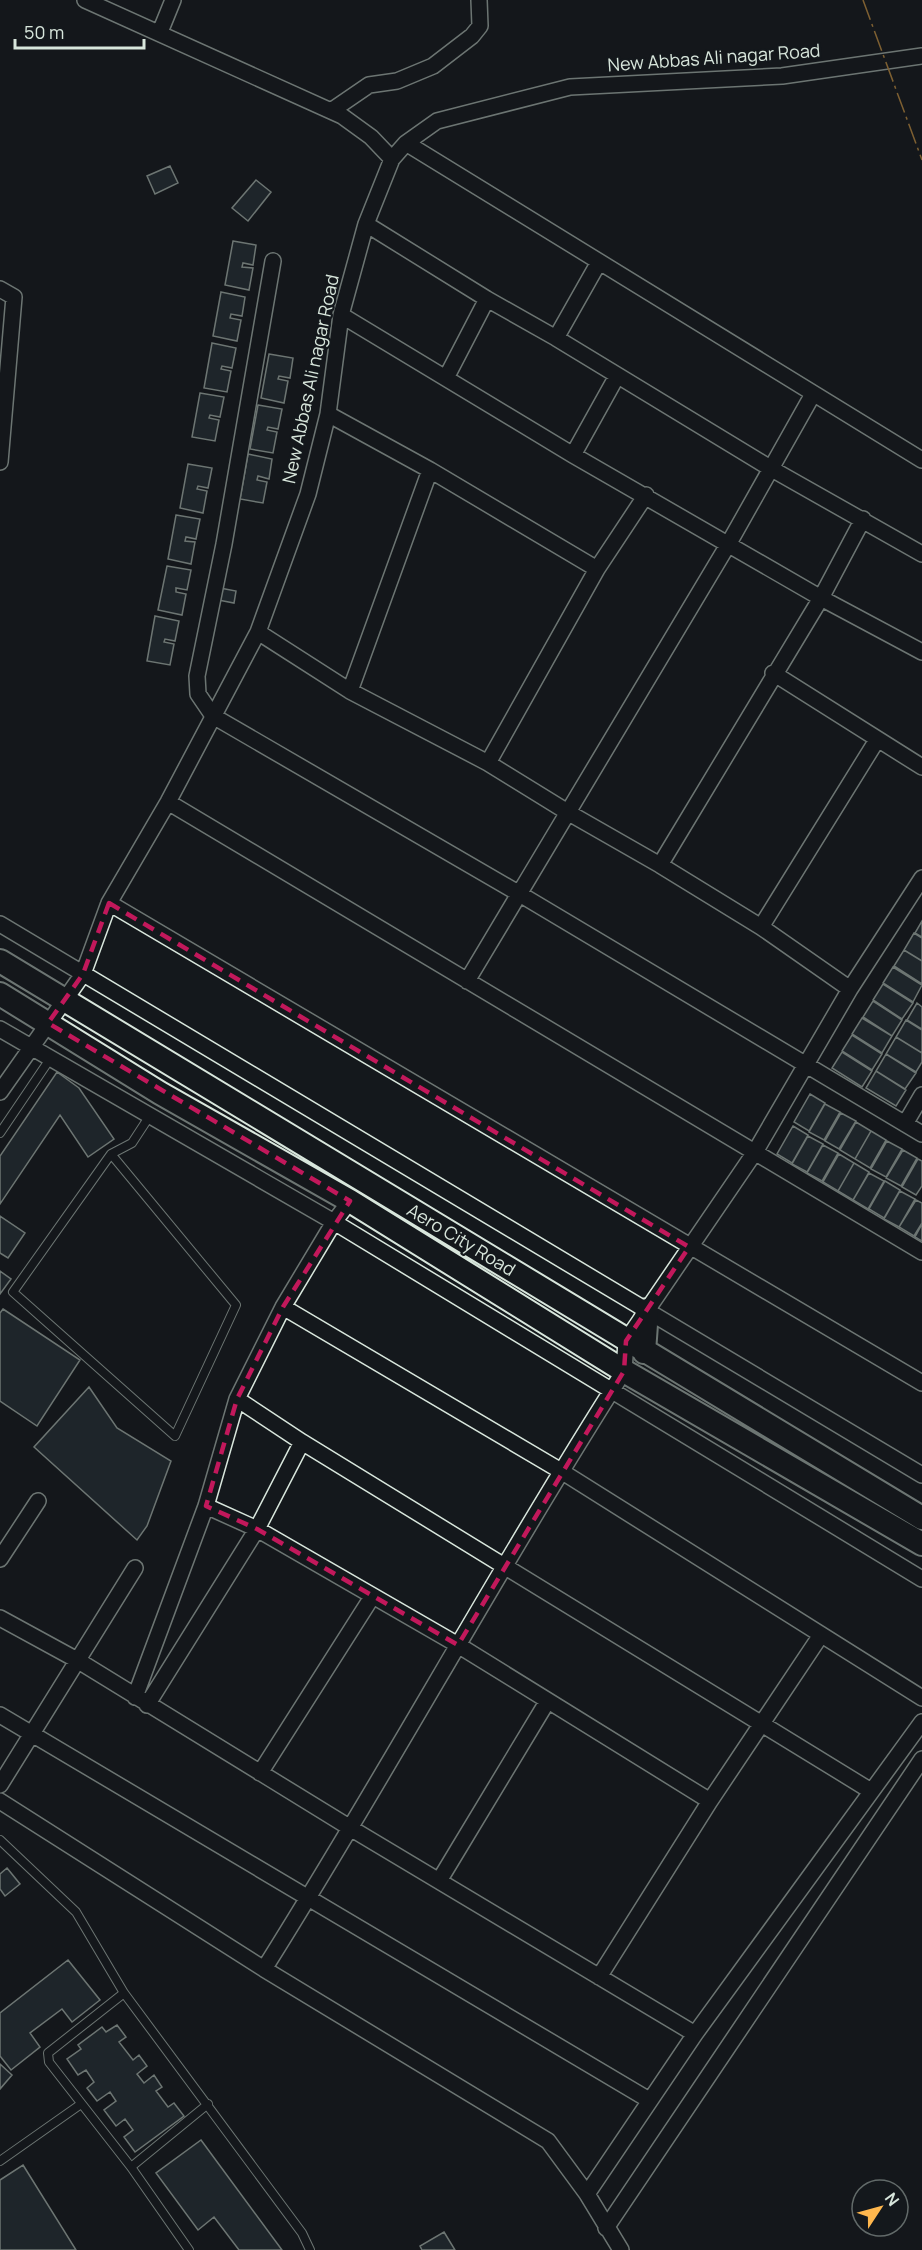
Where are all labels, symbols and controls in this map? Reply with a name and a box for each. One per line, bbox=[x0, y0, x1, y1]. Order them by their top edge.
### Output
scale bar bbox=[15, 12, 144, 50]
text: 50 m bbox=[24, 20, 64, 44]
street label: New Abbas Ali nagar Road bbox=[607, 38, 821, 76]
street label: New Abbas Ali nagar Road bbox=[276, 272, 344, 486]
street label: Aero City Road bbox=[403, 1197, 520, 1281]
north arrow bbox=[850, 2178, 910, 2238]
text: N bbox=[880, 2188, 904, 2210]

